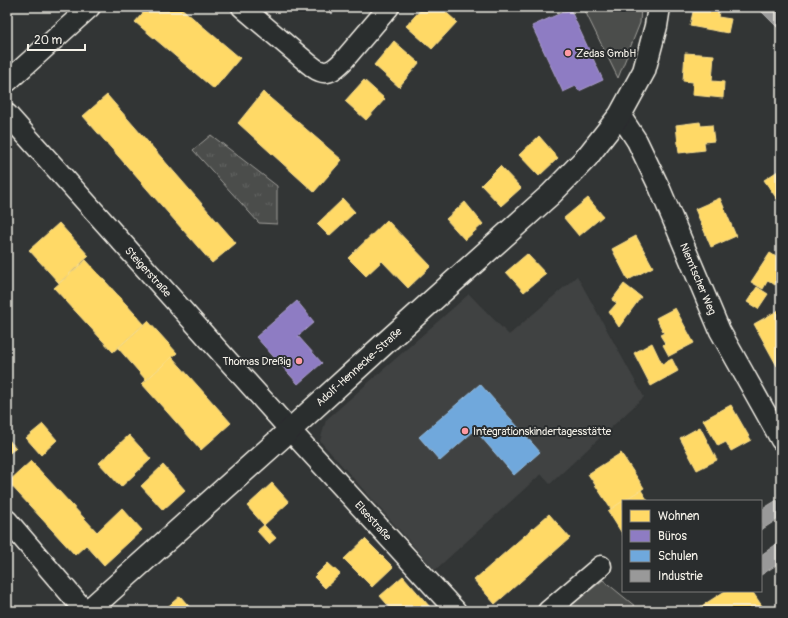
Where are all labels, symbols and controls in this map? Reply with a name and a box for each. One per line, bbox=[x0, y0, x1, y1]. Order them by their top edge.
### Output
scale bar bbox=[28, 26, 85, 52]
text: 20 m bbox=[34, 33, 63, 48]
place label: Zedas GmbH bbox=[576, 47, 636, 60]
marker: Zedas GmbH bbox=[563, 48, 573, 58]
street label: Niemtscher Weg bbox=[677, 241, 719, 317]
street label: Steigerstraße bbox=[122, 244, 174, 300]
street label: Adolf-Hennecke-Straße bbox=[313, 325, 405, 409]
place label: Thomas Dreßig bbox=[222, 355, 291, 368]
marker: Thomas Dreßig bbox=[294, 356, 304, 366]
place label: Integrationskindertagesstätte bbox=[473, 425, 612, 438]
marker: Integrationskindertagesstätte bbox=[460, 426, 470, 436]
street label: Elsestraße bbox=[352, 499, 394, 544]
legend bbox=[622, 500, 762, 592]
text: Wohnen bbox=[658, 509, 700, 524]
text: Büros bbox=[658, 529, 687, 544]
text: Schulen bbox=[658, 549, 698, 564]
text: Industrie bbox=[658, 569, 703, 584]

